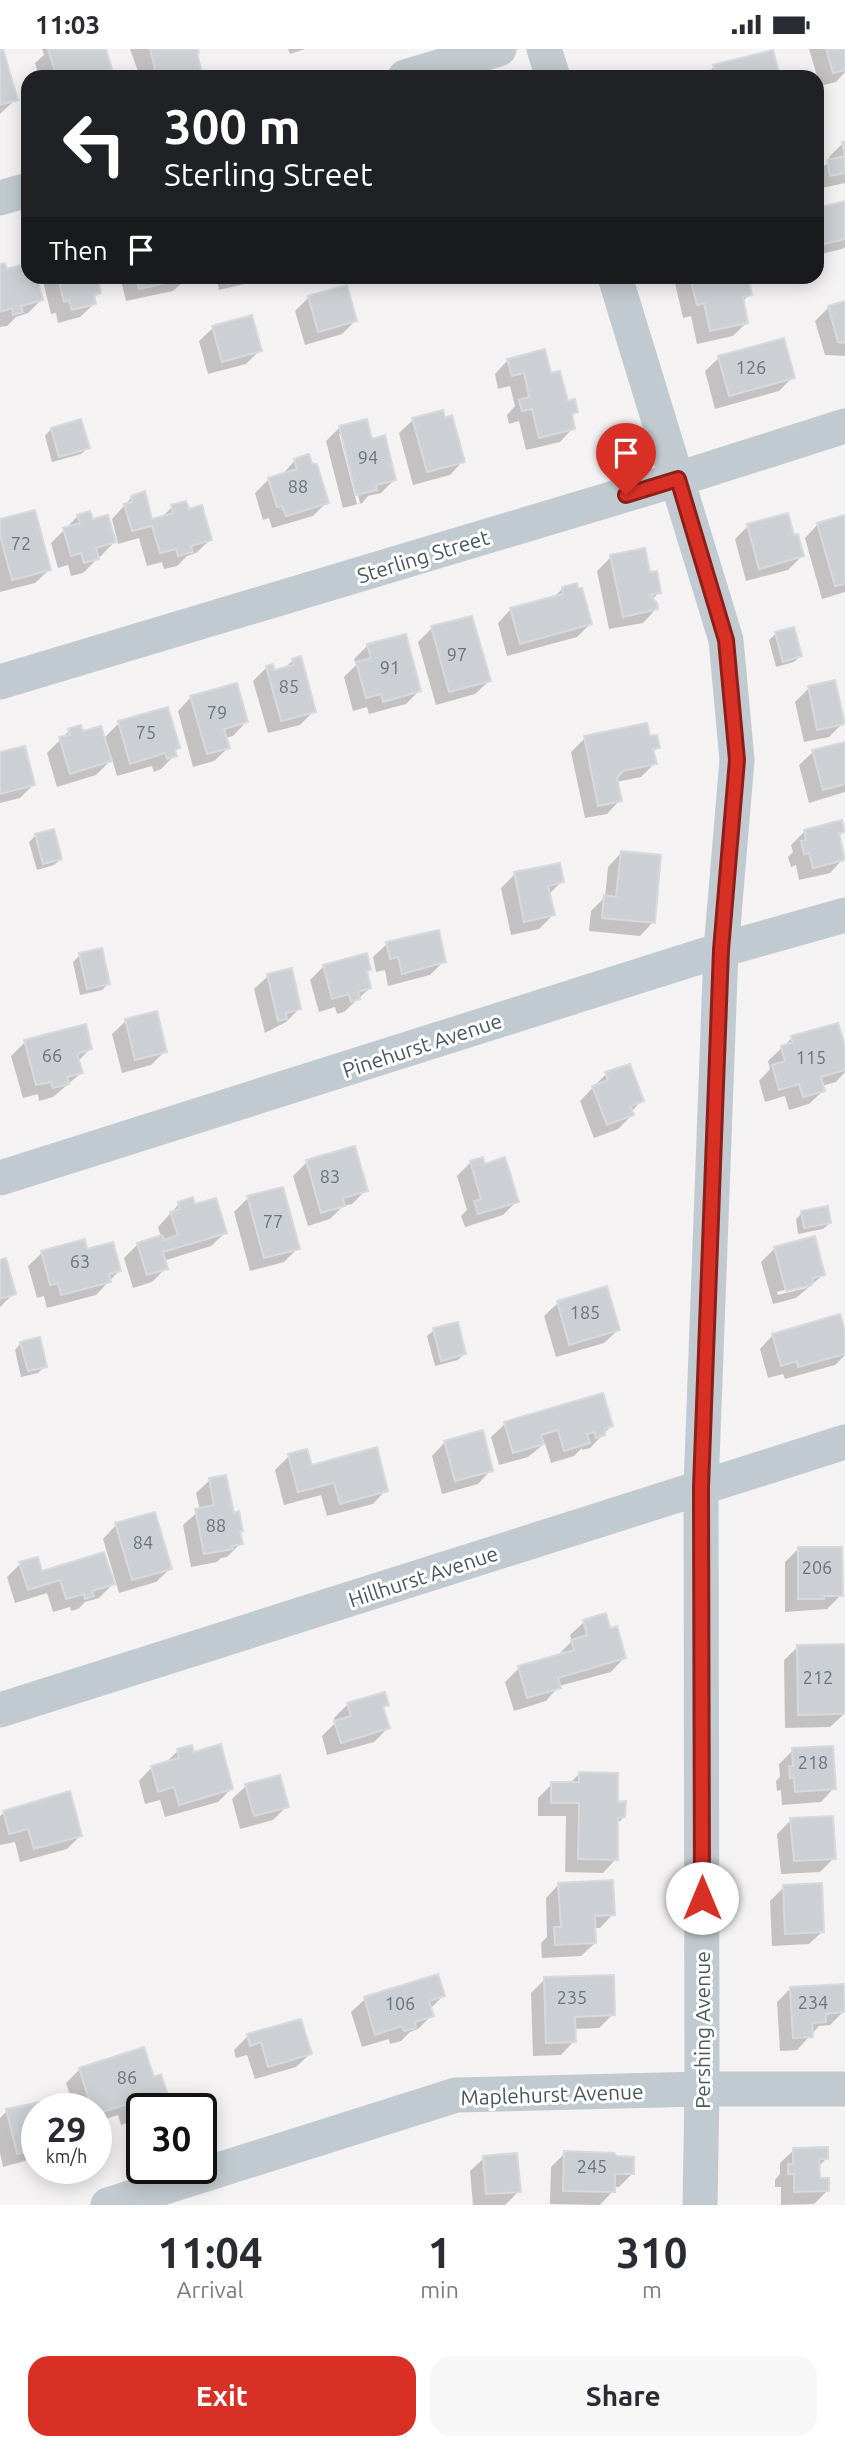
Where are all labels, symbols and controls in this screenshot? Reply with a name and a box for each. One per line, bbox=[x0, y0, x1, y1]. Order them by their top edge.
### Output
text: 11:03 bbox=[35, 10, 100, 39]
icon: left bbox=[49, 98, 140, 189]
text: 300 m bbox=[164, 98, 301, 153]
text: Sterling Street bbox=[164, 156, 373, 192]
icon: arrive bbox=[122, 231, 160, 269]
text: Then bbox=[49, 236, 108, 265]
house number: 126 bbox=[736, 357, 766, 377]
pin bbox=[596, 423, 656, 495]
icon: arrive bbox=[607, 434, 645, 472]
house number: 94 bbox=[358, 447, 378, 467]
house number: 88 bbox=[288, 476, 308, 496]
street label: Sterling Street bbox=[354, 525, 492, 587]
house number: 72 bbox=[11, 533, 31, 553]
house number: 97 bbox=[447, 644, 467, 664]
house number: 91 bbox=[380, 657, 400, 677]
house number: 85 bbox=[279, 676, 299, 696]
house number: 79 bbox=[207, 702, 227, 722]
house number: 75 bbox=[136, 722, 156, 742]
street label: Pinehurst Avenue bbox=[339, 1008, 505, 1082]
house number: 66 bbox=[42, 1045, 62, 1065]
house number: 115 bbox=[796, 1047, 826, 1067]
house number: 83 bbox=[320, 1166, 340, 1186]
house number: 77 bbox=[263, 1211, 283, 1231]
house number: 63 bbox=[70, 1251, 90, 1271]
house number: 185 bbox=[570, 1302, 600, 1322]
house number: 88 bbox=[206, 1515, 226, 1535]
house number: 84 bbox=[133, 1532, 153, 1552]
street label: Hillhurst Avenue bbox=[345, 1541, 501, 1611]
house number: 206 bbox=[802, 1557, 832, 1577]
house number: 212 bbox=[803, 1667, 833, 1687]
house number: 218 bbox=[798, 1752, 828, 1772]
position arrow bbox=[665, 1861, 739, 1935]
street label: Pershing Avenue bbox=[690, 1951, 714, 2109]
house number: 235 bbox=[557, 1987, 587, 2007]
house number: 234 bbox=[798, 1992, 828, 2012]
house number: 106 bbox=[385, 1993, 415, 2013]
house number: 86 bbox=[117, 2067, 137, 2087]
street label: Maplehurst Avenue bbox=[460, 2079, 644, 2109]
speed limit sign: 30 bbox=[126, 2093, 217, 2184]
text: 29 bbox=[47, 2109, 86, 2149]
text: km/h bbox=[46, 2146, 87, 2166]
house number: 245 bbox=[577, 2156, 607, 2176]
text: 11:04 bbox=[158, 2229, 263, 2276]
text: 1 bbox=[428, 2229, 451, 2276]
text: 310 bbox=[616, 2229, 687, 2276]
text: Arrival bbox=[177, 2277, 244, 2302]
text: min bbox=[420, 2277, 459, 2302]
text: m bbox=[642, 2277, 662, 2302]
button: Exit bbox=[28, 2356, 416, 2436]
button: Share bbox=[430, 2356, 817, 2436]

